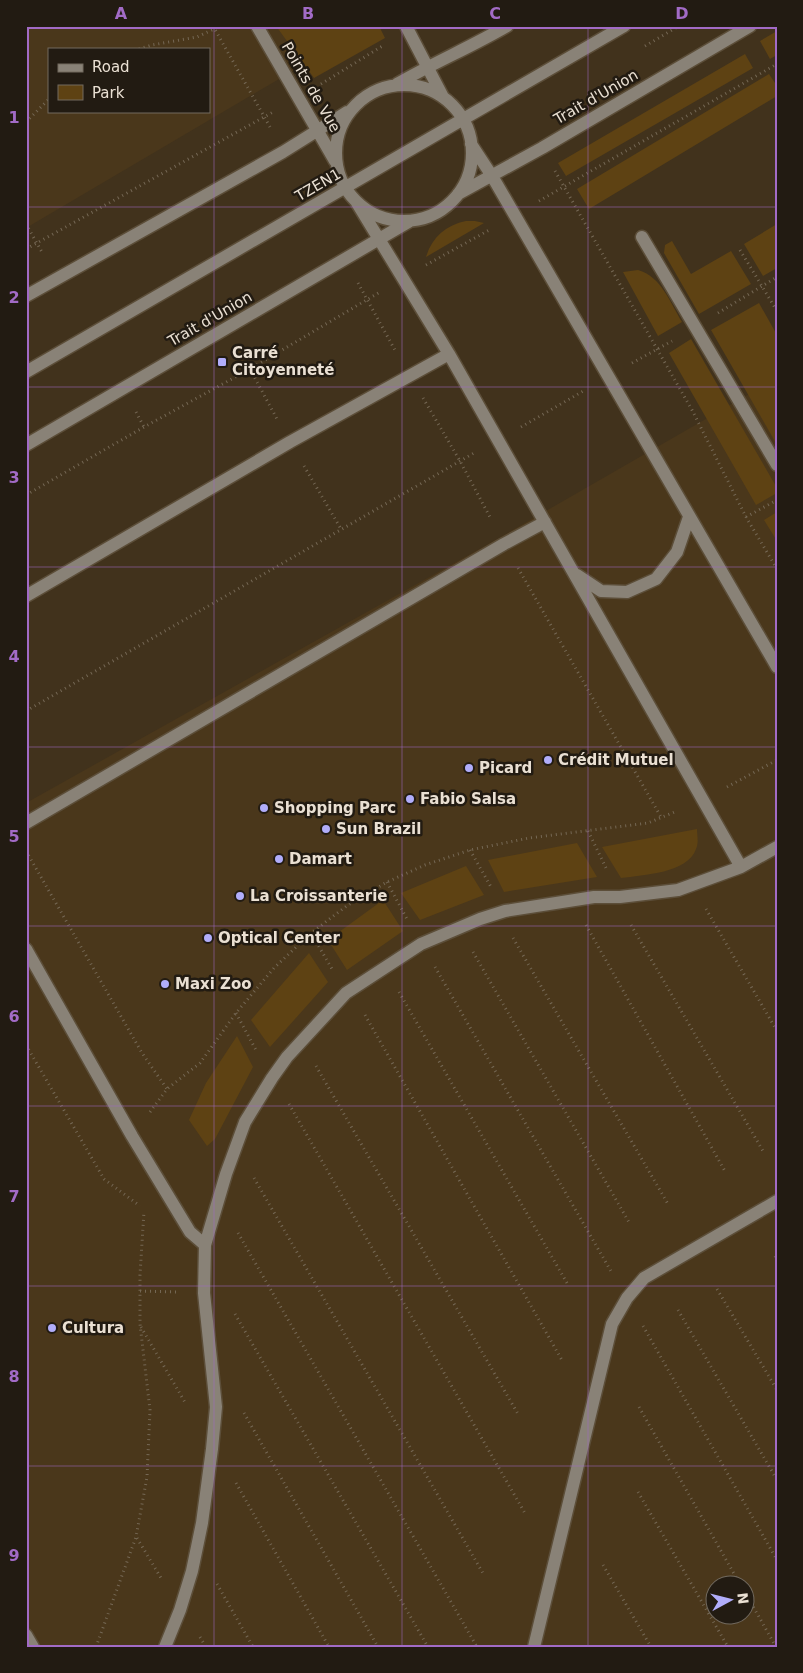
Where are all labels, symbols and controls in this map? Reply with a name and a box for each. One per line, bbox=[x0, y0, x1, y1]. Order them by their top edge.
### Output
text: A bbox=[115, 4, 128, 23]
text: B bbox=[302, 4, 314, 23]
text: C bbox=[489, 4, 501, 23]
text: D bbox=[675, 4, 689, 23]
street label: Points de Vue bbox=[278, 39, 344, 135]
legend bbox=[48, 48, 210, 112]
text: Road bbox=[92, 58, 130, 76]
street label: Trait d'Union bbox=[550, 66, 641, 129]
text: Park bbox=[92, 84, 125, 102]
text: 1 bbox=[8, 108, 20, 127]
street label: TZEN1 bbox=[291, 165, 344, 206]
text: 2 bbox=[8, 288, 20, 307]
street label: Trait d'Union bbox=[164, 288, 255, 351]
place label: Carré Citoyenneté bbox=[232, 344, 334, 379]
marker: Carré Citoyenneté bbox=[216, 356, 228, 368]
text: 3 bbox=[8, 468, 20, 487]
text: 4 bbox=[8, 647, 20, 666]
place label: Crédit Mutuel bbox=[558, 751, 674, 769]
marker: Crédit Mutuel bbox=[542, 754, 554, 766]
place label: Picard bbox=[479, 759, 532, 777]
marker: Picard bbox=[463, 762, 475, 774]
place label: Fabio Salsa bbox=[420, 790, 516, 808]
marker: Fabio Salsa bbox=[404, 793, 416, 805]
place label: Shopping Parc bbox=[274, 799, 396, 817]
marker: Shopping Parc bbox=[258, 802, 270, 814]
place label: Sun Brazil bbox=[336, 820, 421, 838]
marker: Sun Brazil bbox=[320, 823, 332, 835]
text: 5 bbox=[8, 827, 20, 846]
place label: Damart bbox=[289, 850, 352, 868]
marker: Damart bbox=[273, 853, 285, 865]
place label: La Croissanterie bbox=[250, 887, 387, 905]
marker: La Croissanterie bbox=[234, 890, 246, 902]
place label: Optical Center bbox=[218, 929, 340, 947]
marker: Optical Center bbox=[202, 932, 214, 944]
place label: Maxi Zoo bbox=[175, 975, 252, 993]
marker: Maxi Zoo bbox=[159, 978, 171, 990]
text: 6 bbox=[8, 1007, 20, 1026]
text: 7 bbox=[8, 1187, 20, 1206]
place label: Cultura bbox=[62, 1319, 124, 1337]
marker: Cultura bbox=[46, 1322, 58, 1334]
text: 8 bbox=[8, 1367, 20, 1386]
text: 9 bbox=[8, 1546, 20, 1565]
north arrow bbox=[706, 1576, 756, 1626]
text: N bbox=[734, 1592, 752, 1605]

